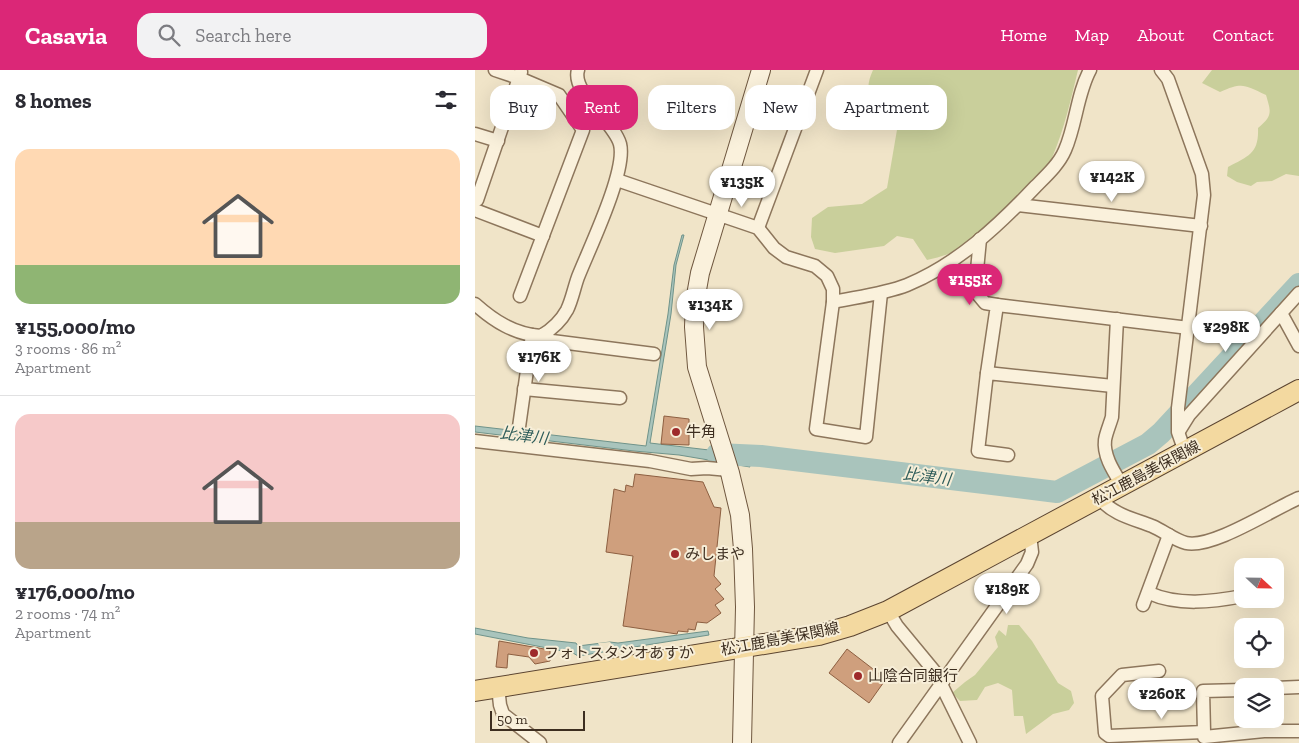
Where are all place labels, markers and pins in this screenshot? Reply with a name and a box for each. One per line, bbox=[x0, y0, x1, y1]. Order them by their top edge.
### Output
pin: ¥142K bbox=[1077, 160, 1147, 203]
pin: ¥135K bbox=[707, 166, 777, 208]
pin: ¥155K bbox=[935, 264, 1005, 306]
pin: ¥134K bbox=[675, 288, 745, 331]
pin: ¥298K bbox=[1191, 310, 1261, 353]
pin: ¥176K bbox=[504, 340, 574, 383]
place label: 牛角 bbox=[686, 423, 716, 441]
marker: 牛角 bbox=[670, 426, 682, 438]
place label: みしまや bbox=[685, 545, 745, 563]
marker: みしまや bbox=[669, 548, 681, 560]
pin: ¥189K bbox=[972, 572, 1042, 615]
place label: フォトスタジオあすか bbox=[544, 644, 694, 662]
marker: フォトスタジオあすか bbox=[528, 647, 540, 659]
place label: 山陰合同銀行 bbox=[868, 667, 958, 685]
marker: 山陰合同銀行 bbox=[852, 670, 864, 682]
pin: ¥260K bbox=[1127, 678, 1197, 720]

